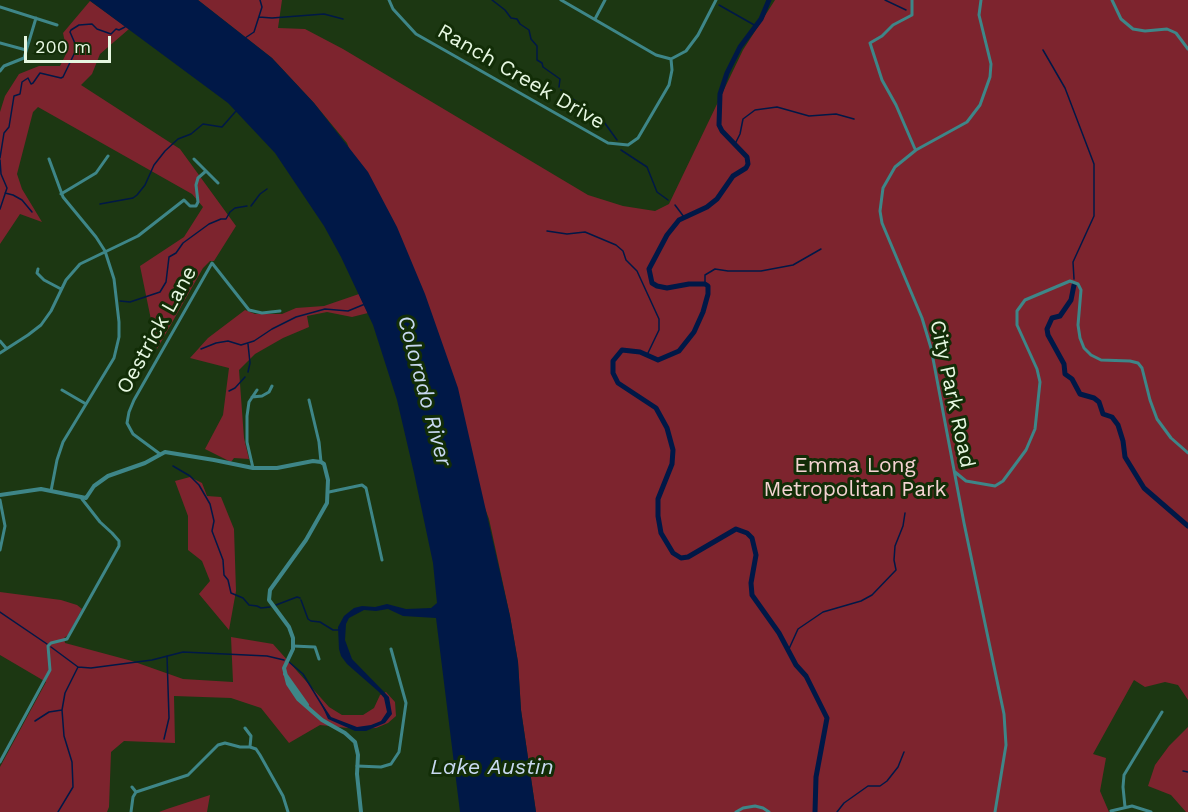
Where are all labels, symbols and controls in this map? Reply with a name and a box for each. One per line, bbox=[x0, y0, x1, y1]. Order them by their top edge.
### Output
street label: Ranch Creek Drive bbox=[433, 19, 609, 135]
scale bar bbox=[27, 24, 114, 62]
text: 200 m bbox=[35, 36, 91, 57]
street label: Oestrick Lane bbox=[112, 262, 202, 398]
water label: Colorado River bbox=[391, 313, 457, 469]
street label: City Park Road bbox=[924, 318, 980, 470]
park label: Emma Long Metropolitan Park bbox=[764, 453, 946, 503]
water label: Lake Austin bbox=[430, 755, 554, 781]

